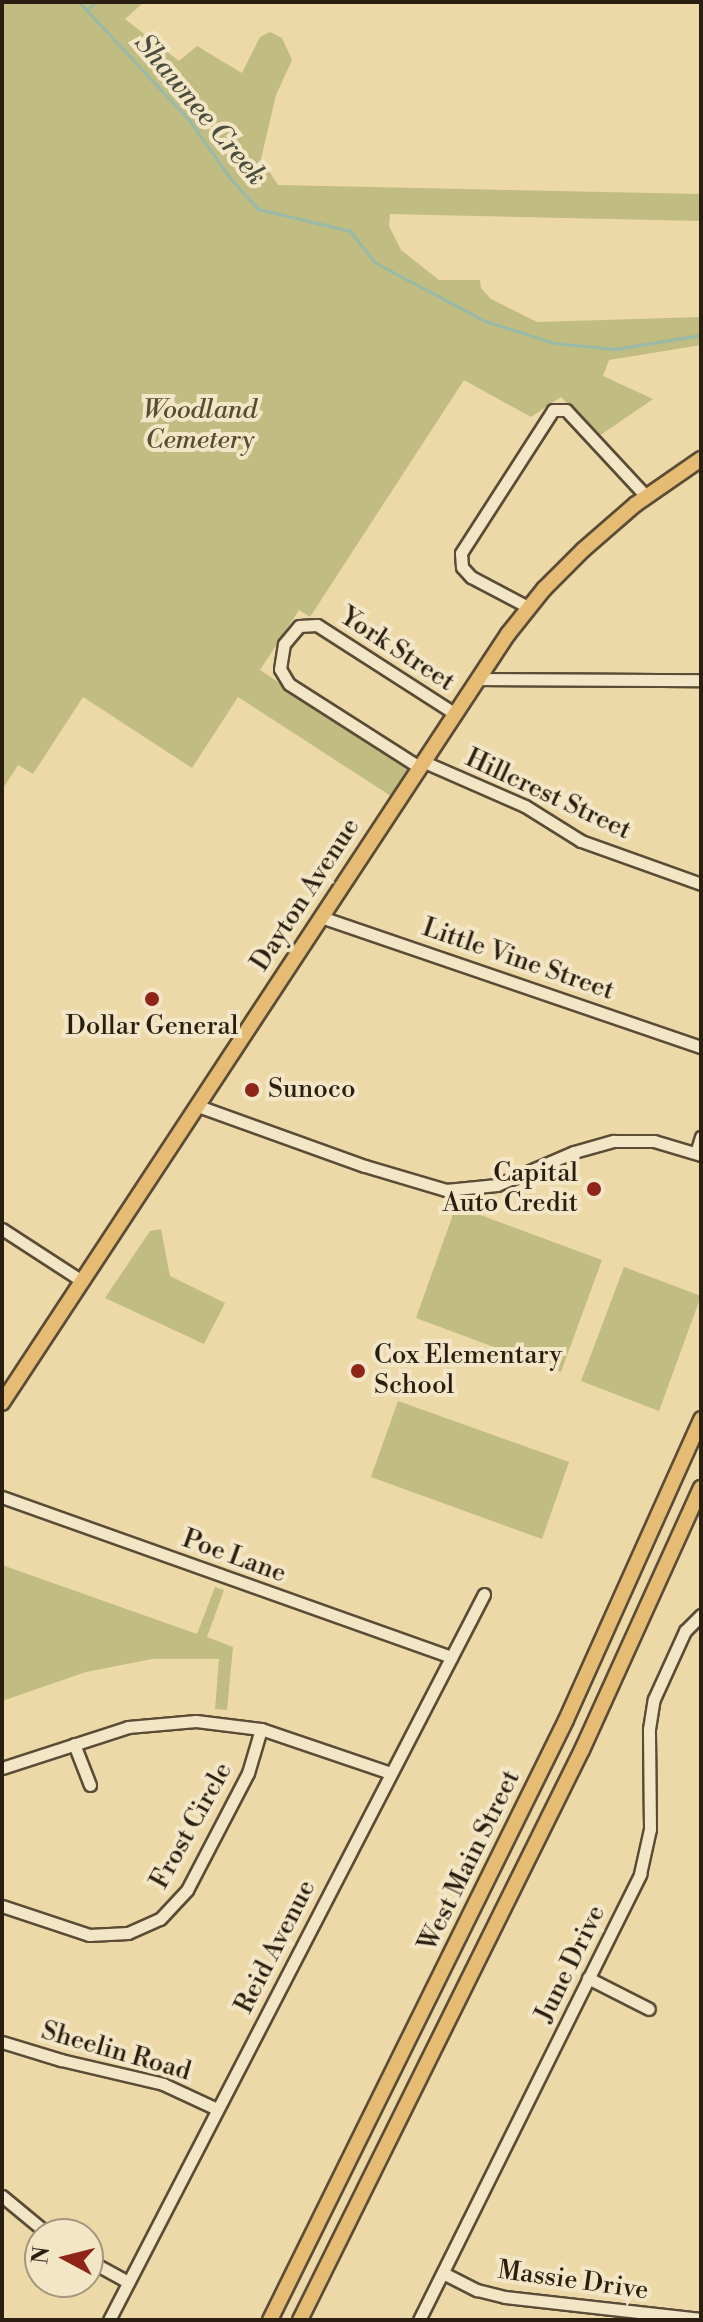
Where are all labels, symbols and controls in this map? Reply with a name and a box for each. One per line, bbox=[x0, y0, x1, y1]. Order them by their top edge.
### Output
water label: Shawnee Creek bbox=[127, 27, 273, 193]
park label: Woodland Cemetery bbox=[143, 395, 257, 456]
street label: York Street bbox=[334, 601, 460, 699]
street label: Hillcrest Street bbox=[460, 743, 636, 847]
street label: Dayton Avenue bbox=[245, 813, 367, 977]
street label: Little Vine Street bbox=[418, 913, 618, 1007]
marker: Dollar General bbox=[143, 990, 161, 1008]
place label: Dollar General bbox=[66, 1011, 238, 1043]
place label: Sunoco bbox=[268, 1074, 356, 1106]
marker: Sunoco bbox=[243, 1081, 261, 1099]
place label: Capital Auto Credit bbox=[442, 1158, 578, 1220]
marker: Capital Auto Credit bbox=[585, 1180, 603, 1198]
place label: Cox Elementary School bbox=[374, 1340, 562, 1402]
marker: Cox Elementary School bbox=[349, 1362, 367, 1380]
street label: Poe Lane bbox=[178, 1524, 290, 1590]
street label: Frost Circle bbox=[145, 1757, 239, 1895]
street label: West Main Street bbox=[413, 1765, 527, 1957]
street label: Reid Avenue bbox=[229, 1875, 323, 2019]
street label: June Drive bbox=[529, 1900, 613, 2028]
street label: Sheelin Road bbox=[38, 2016, 194, 2088]
north arrow bbox=[24, 2218, 104, 2298]
text: N bbox=[27, 2245, 56, 2266]
street label: Massie Drive bbox=[495, 2255, 651, 2307]

